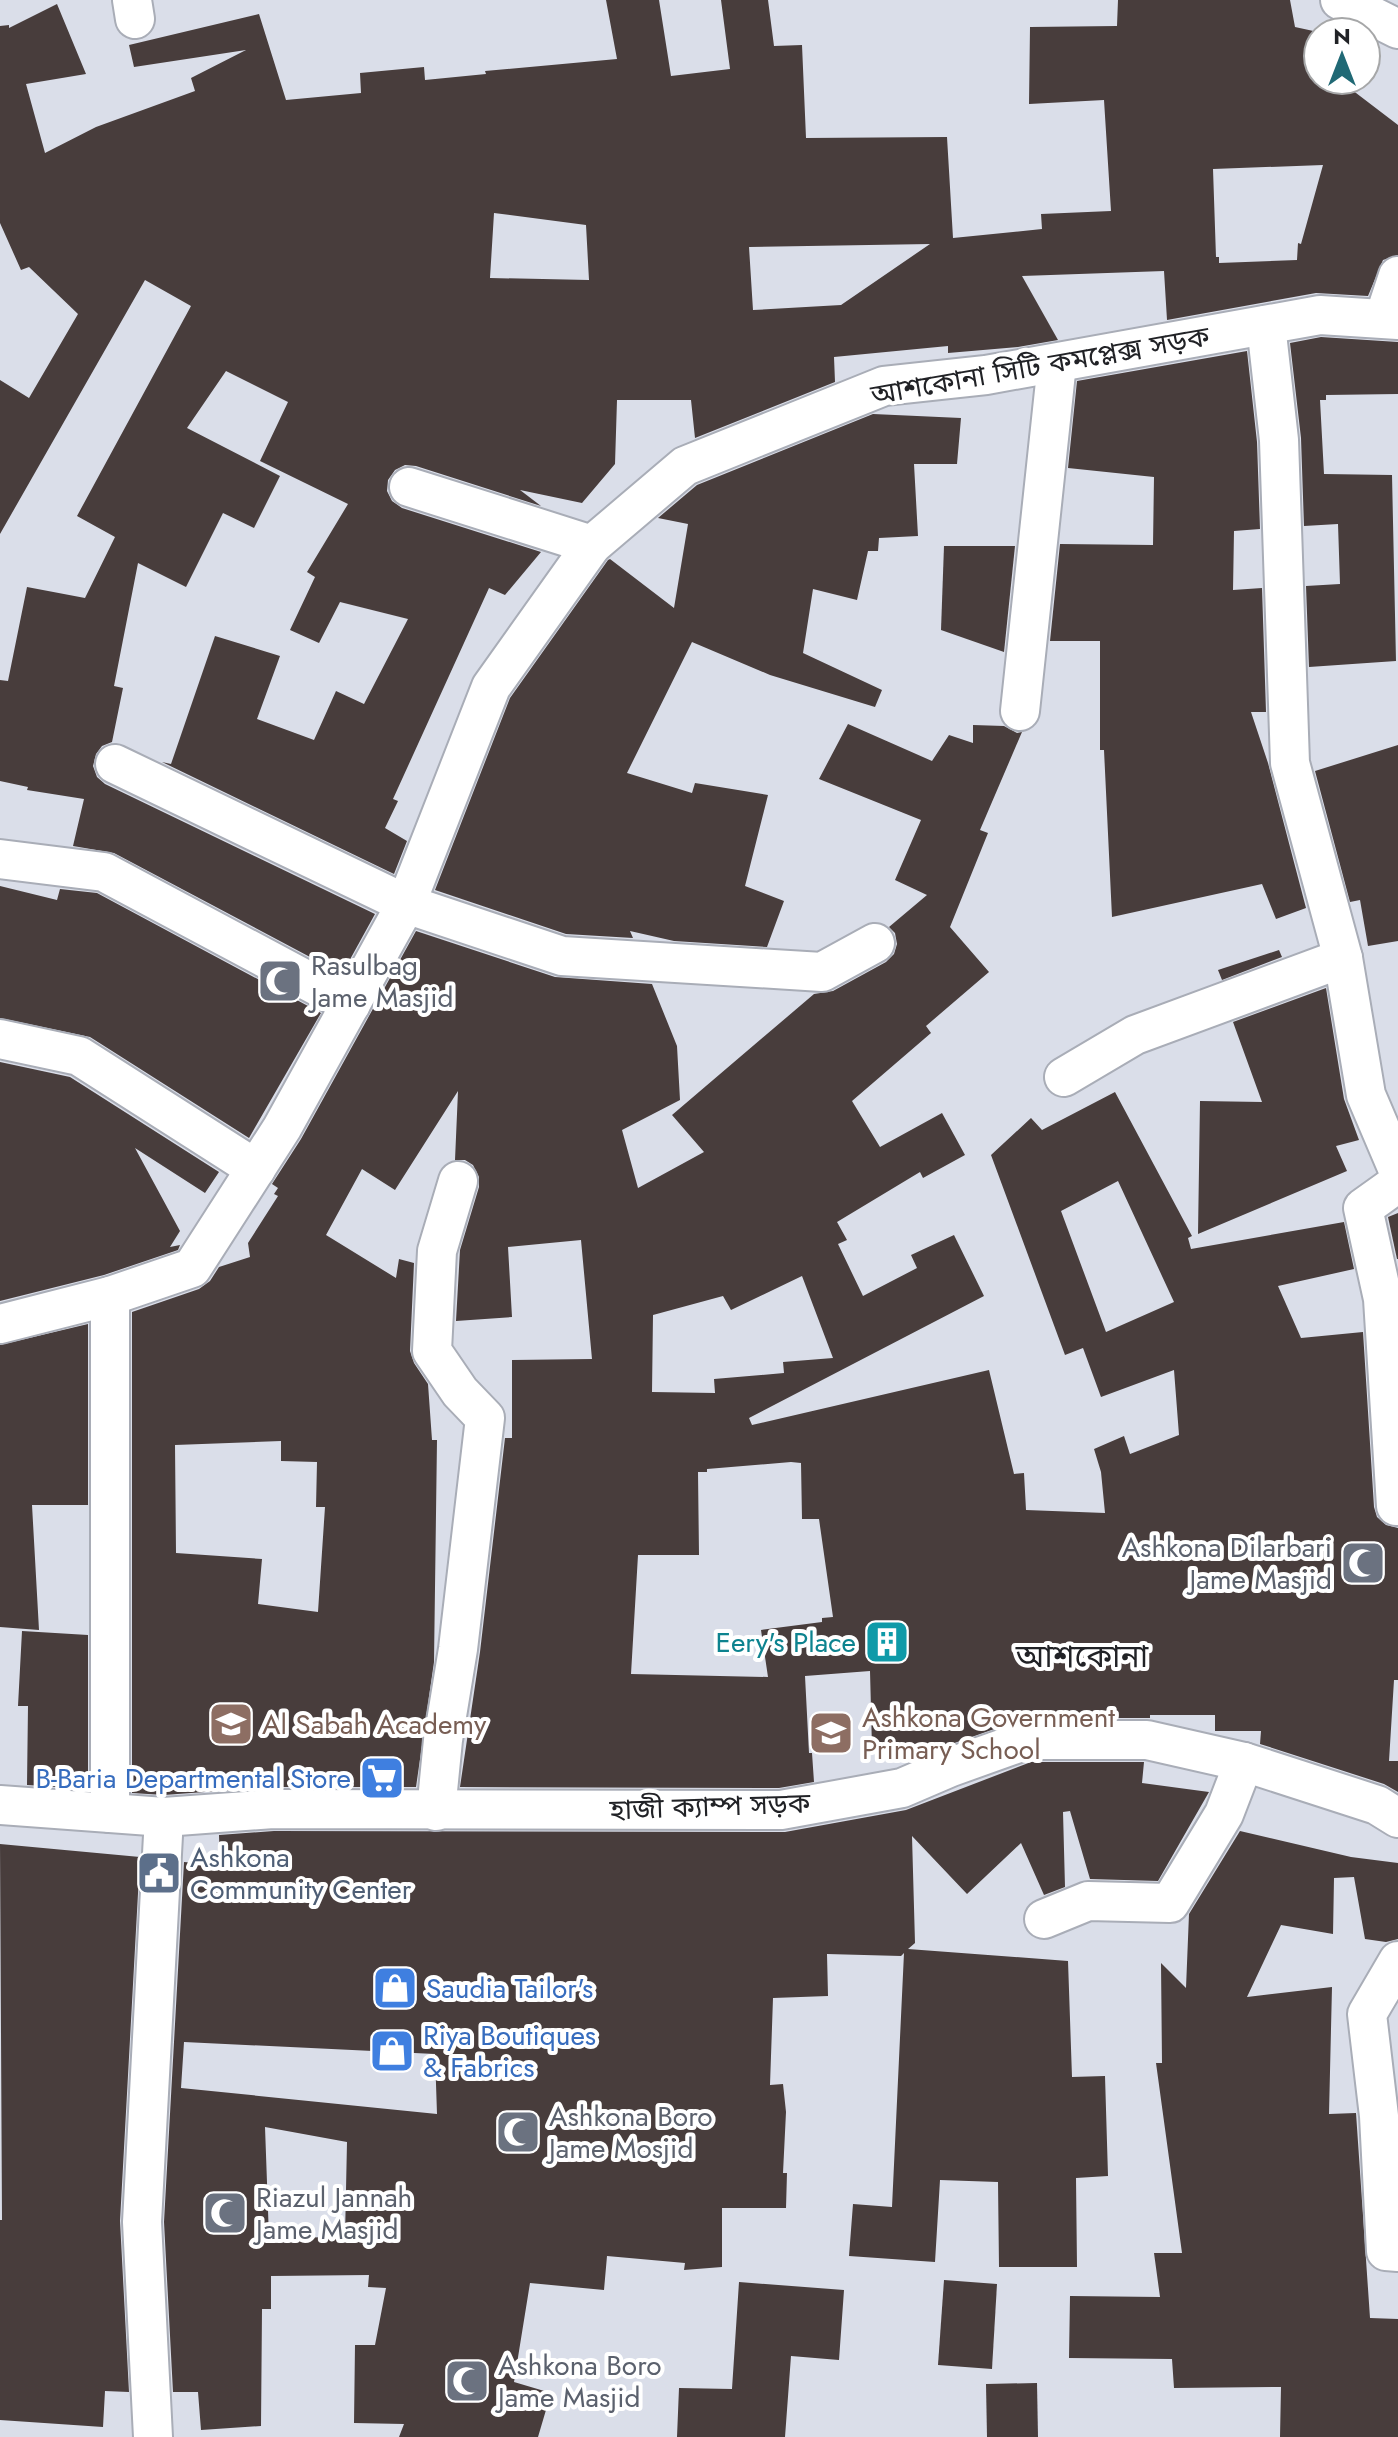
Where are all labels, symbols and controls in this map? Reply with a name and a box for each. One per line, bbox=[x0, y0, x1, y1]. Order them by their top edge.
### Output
north arrow bbox=[1302, 16, 1382, 96]
text: N bbox=[1333, 20, 1351, 52]
street label: আশকোনা সিটি কমপ্লেক্স সড়ক bbox=[867, 315, 1213, 416]
place label: Rasulbag Jame Masjid bbox=[307, 945, 454, 1018]
mosque icon: Rasulbag Jame Masjid bbox=[256, 957, 304, 1005]
place label: Ashkona Dilarbari Jame Masjid bbox=[1122, 1527, 1332, 1600]
mosque icon: Ashkona Dilarbari Jame Masjid bbox=[1339, 1539, 1387, 1587]
building icon: Eery's Place bbox=[863, 1618, 911, 1666]
place label: Eery's Place bbox=[715, 1622, 856, 1663]
district label: আশকোনা bbox=[1015, 1633, 1149, 1679]
place label: Ashkona Government Primary School bbox=[862, 1697, 1115, 1770]
school or university icon: Al Sabah Academy bbox=[207, 1700, 255, 1748]
place label: Al Sabah Academy bbox=[262, 1704, 487, 1745]
school or university icon: Ashkona Government Primary School bbox=[807, 1709, 855, 1757]
supermarket icon: B-Baria Departmental Store bbox=[358, 1754, 406, 1802]
place label: B-Baria Departmental Store bbox=[35, 1758, 351, 1799]
street label: হাজী ক্যাম্প সড়ক bbox=[608, 1782, 811, 1831]
place label: Ashkona Community Center bbox=[190, 1837, 412, 1910]
public building icon: Ashkona Community Center bbox=[135, 1849, 183, 1897]
shop icon: Saudia Tailor's bbox=[371, 1964, 419, 2012]
place label: Saudia Tailor's bbox=[426, 1968, 593, 2009]
place label: Riya Boutiques & Fabrics bbox=[423, 2015, 596, 2088]
shop icon: Riya Boutiques & Fabrics bbox=[368, 2027, 416, 2075]
place label: Ashkona Boro Jame Mosjid bbox=[545, 2096, 713, 2169]
mosque icon: Ashkona Boro Jame Mosjid bbox=[494, 2108, 542, 2156]
place label: Riazul Jannah Jame Masjid bbox=[252, 2177, 412, 2250]
mosque icon: Riazul Jannah Jame Masjid bbox=[201, 2189, 249, 2237]
place label: Ashkona Boro Jame Masjid bbox=[494, 2345, 662, 2418]
mosque icon: Ashkona Boro Jame Masjid bbox=[443, 2357, 491, 2405]

